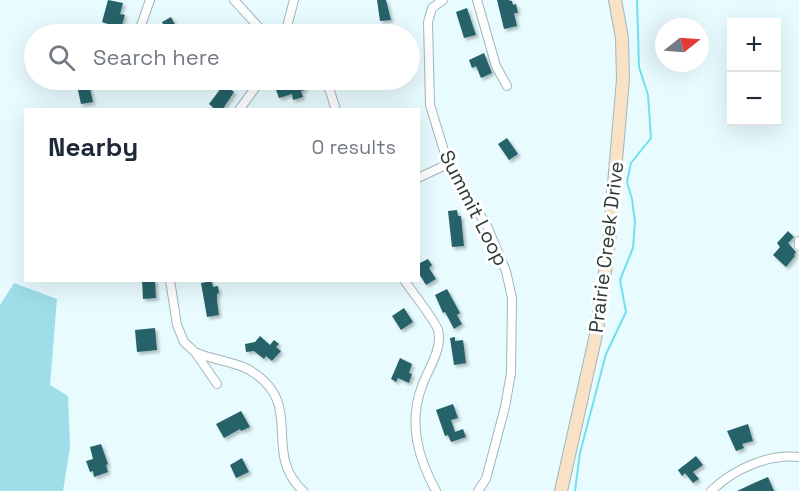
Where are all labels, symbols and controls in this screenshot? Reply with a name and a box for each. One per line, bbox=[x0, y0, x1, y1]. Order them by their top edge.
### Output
north arrow bbox=[655, 18, 709, 72]
map controls bbox=[727, 18, 781, 126]
button: + bbox=[727, 18, 781, 72]
search box bbox=[24, 24, 420, 90]
icon: search bbox=[45, 41, 78, 74]
text: Search here bbox=[93, 43, 220, 71]
button: − bbox=[727, 72, 781, 126]
text: Nearby bbox=[48, 130, 138, 164]
text: 0 results bbox=[312, 134, 396, 160]
street label: Summit Loop bbox=[434, 146, 514, 270]
street label: Prairie Creek Drive bbox=[583, 160, 629, 334]

